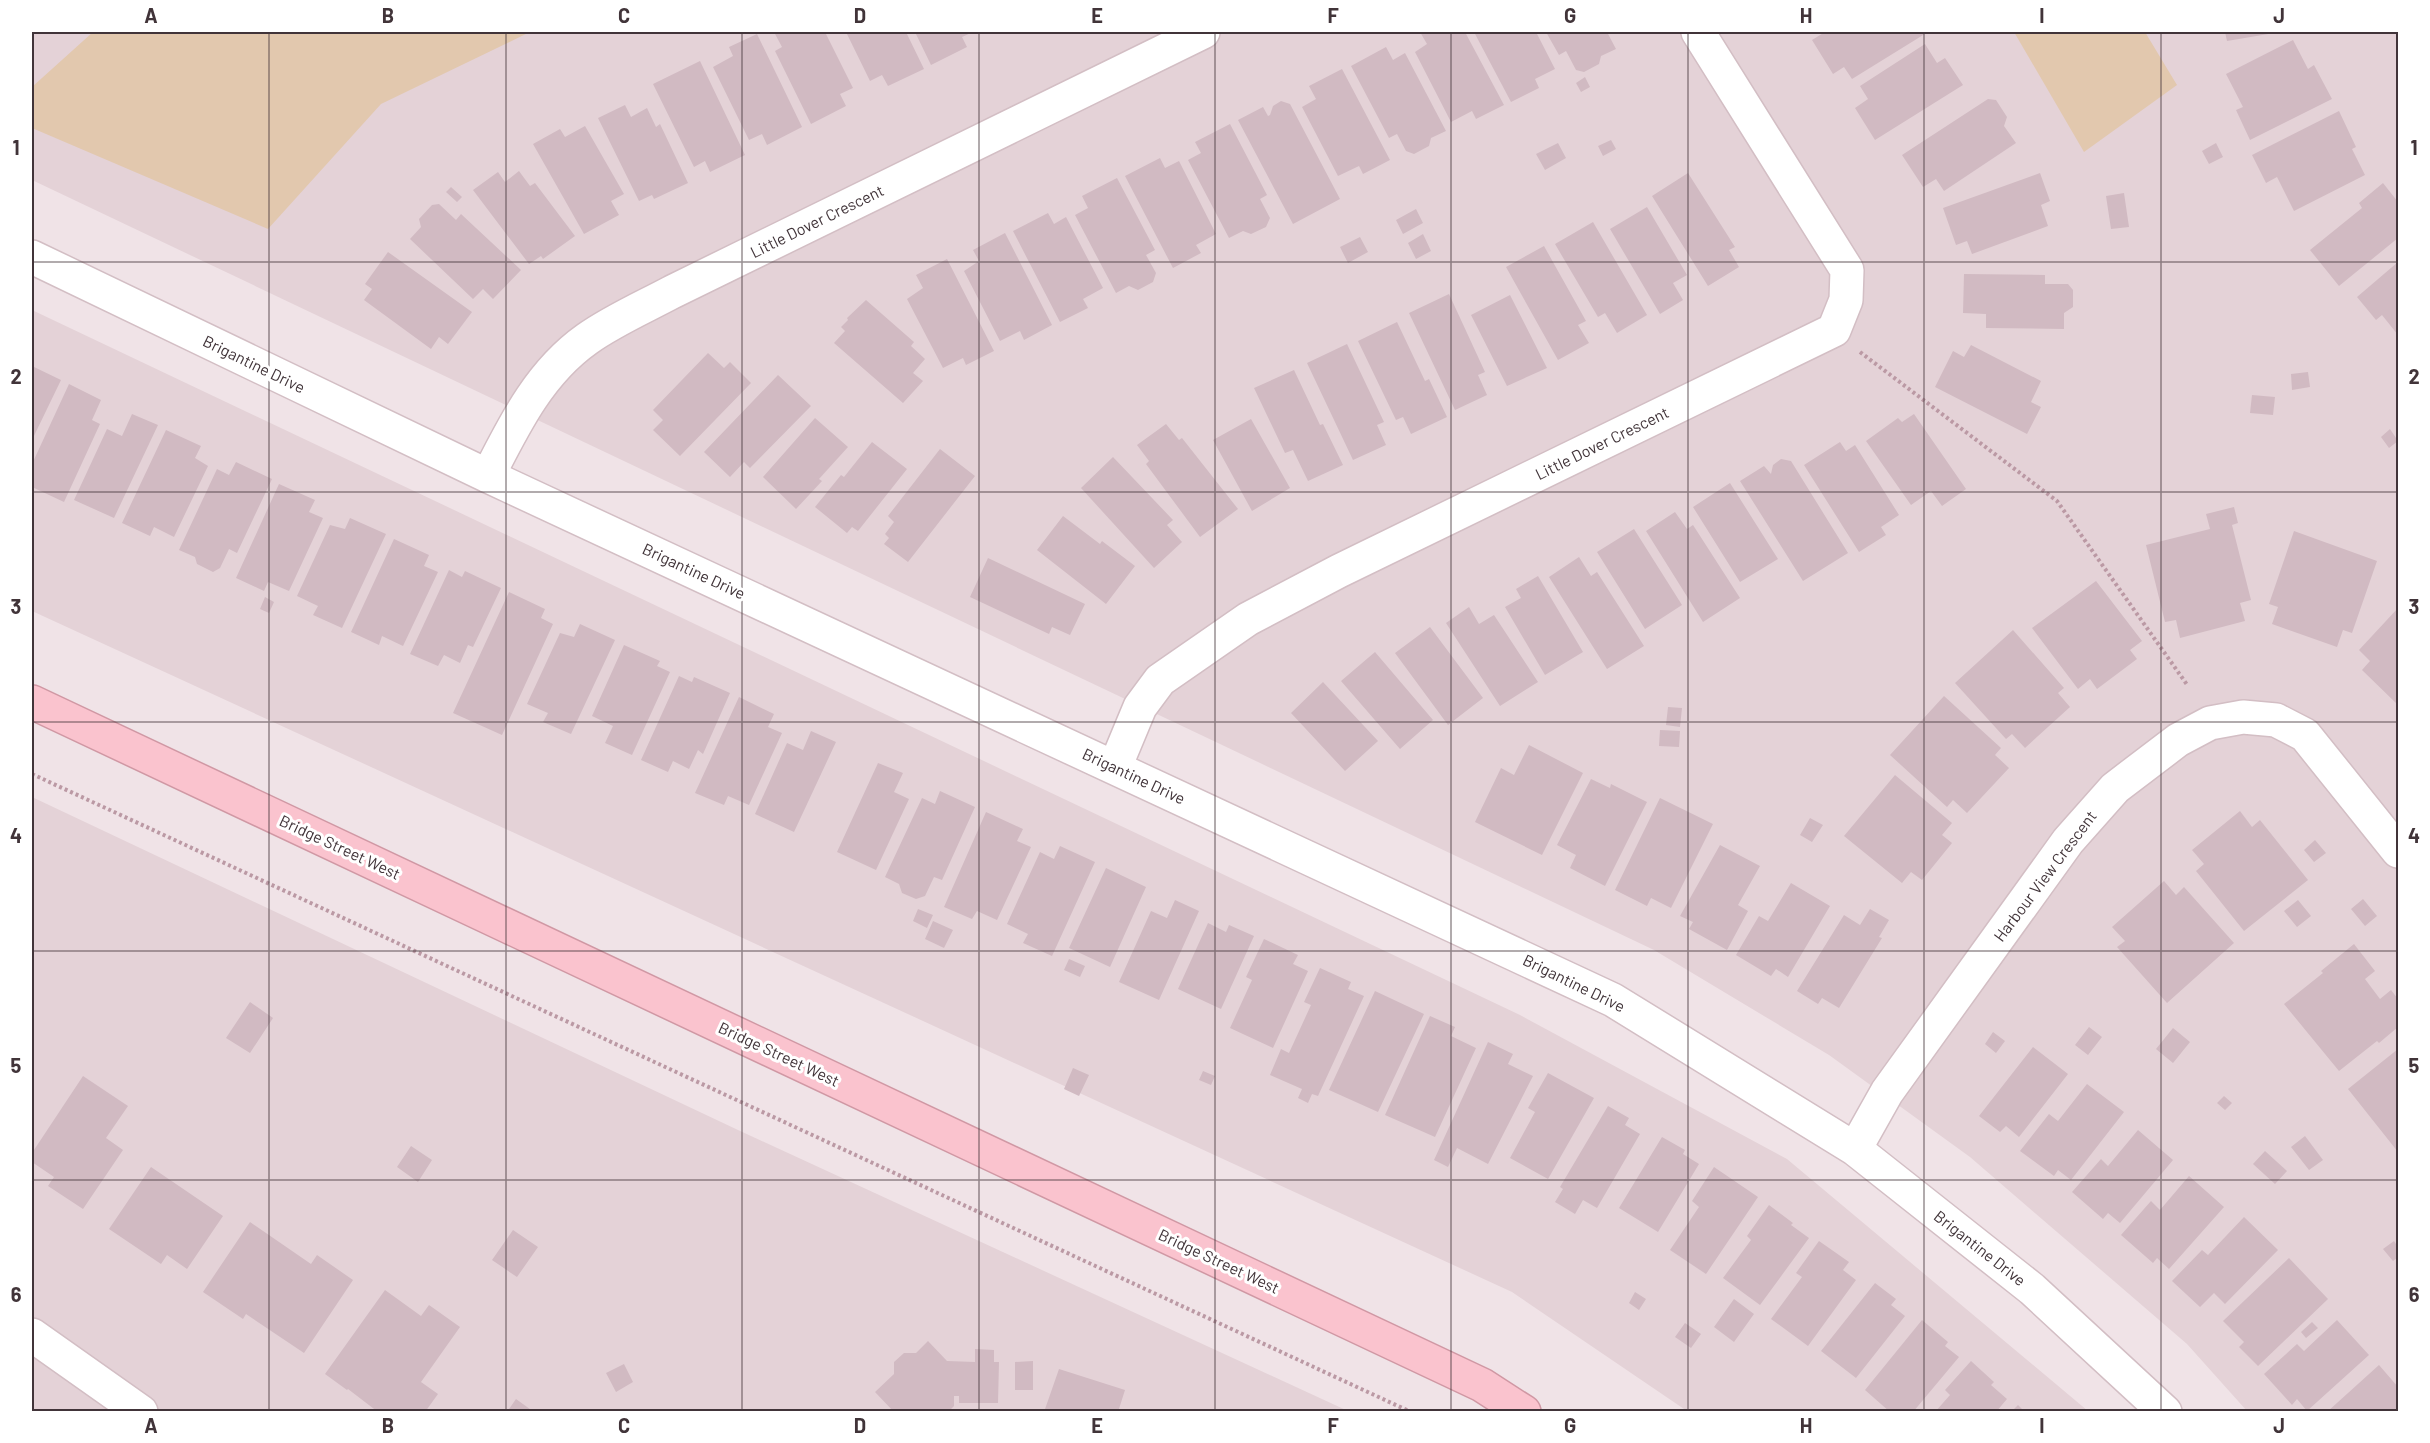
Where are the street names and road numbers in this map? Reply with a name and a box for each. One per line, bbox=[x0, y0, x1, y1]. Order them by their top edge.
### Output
street label: Little Dover Crescent bbox=[747, 180, 887, 261]
street label: Brigantine Drive bbox=[200, 331, 308, 396]
street label: Little Dover Crescent bbox=[1532, 402, 1672, 483]
street label: Brigantine Drive bbox=[640, 538, 749, 603]
street label: Brigantine Drive bbox=[1080, 743, 1189, 808]
street label: Harbour View Crescent bbox=[1989, 807, 2100, 945]
street label: Bridge Street West bbox=[277, 810, 404, 883]
street label: Brigantine Drive bbox=[1520, 950, 1628, 1015]
street label: Bridge Street West bbox=[716, 1017, 843, 1090]
street label: Brigantine Drive bbox=[1931, 1206, 2030, 1289]
street label: Bridge Street West bbox=[1156, 1224, 1283, 1297]

